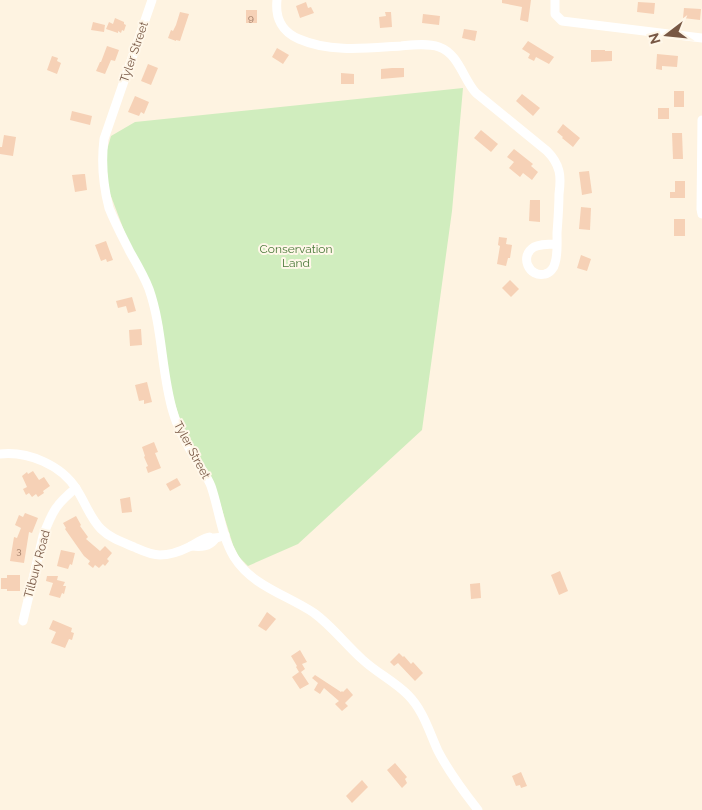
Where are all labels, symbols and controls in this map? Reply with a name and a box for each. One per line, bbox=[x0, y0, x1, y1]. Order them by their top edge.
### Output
north arrow bbox=[642, 10, 692, 60]
house number: 9 bbox=[248, 12, 254, 23]
street label: Tyler Street bbox=[117, 20, 151, 84]
text: N bbox=[645, 31, 664, 46]
park label: Conservation Land bbox=[260, 242, 332, 270]
street label: Tyler Street bbox=[171, 419, 213, 481]
street label: Tilbury Road bbox=[21, 528, 53, 600]
house number: 3 bbox=[16, 545, 22, 556]

